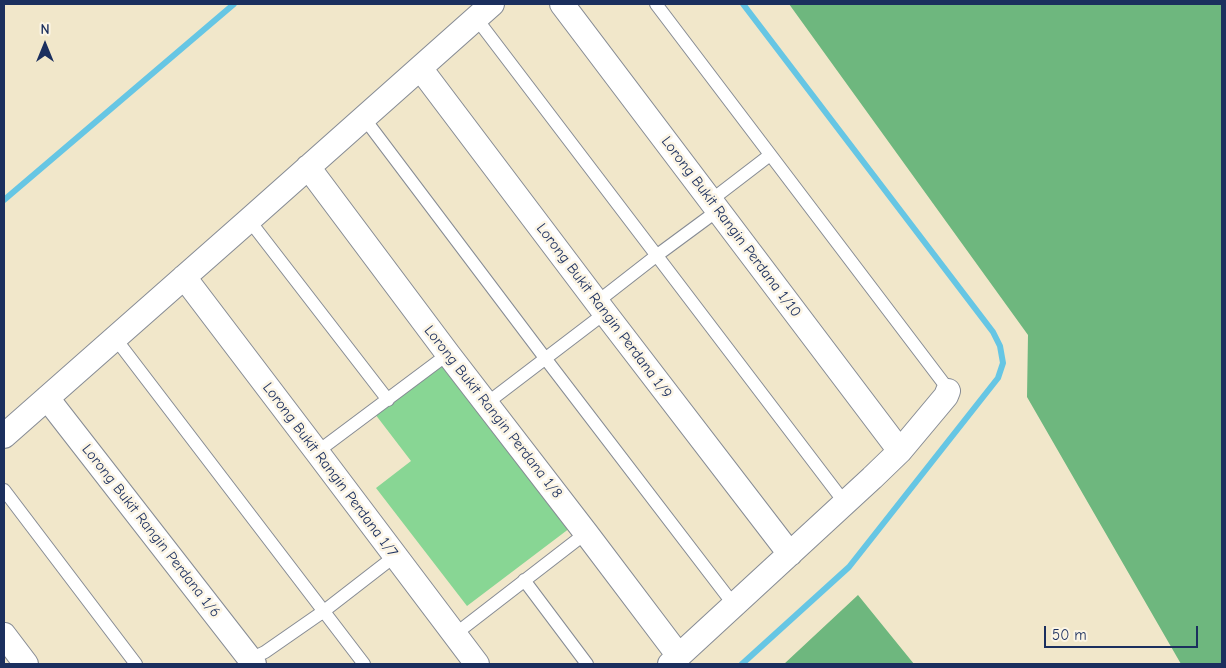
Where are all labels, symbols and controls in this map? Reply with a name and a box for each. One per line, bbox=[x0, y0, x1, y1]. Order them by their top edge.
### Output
north arrow bbox=[20, 20, 70, 70]
text: N bbox=[40, 21, 50, 38]
street label: Lorong Bukit Rangin Perdana 1/10 bbox=[657, 133, 805, 321]
street label: Lorong Bukit Rangin Perdana 1/9 bbox=[532, 220, 676, 402]
street label: Lorong Bukit Rangin Perdana 1/8 bbox=[420, 322, 566, 502]
street label: Lorong Bukit Rangin Perdana 1/7 bbox=[259, 379, 401, 561]
street label: Lorong Bukit Rangin Perdana 1/6 bbox=[78, 441, 224, 621]
scale bar bbox=[1046, 616, 1200, 648]
text: 50 m bbox=[1052, 626, 1087, 644]

